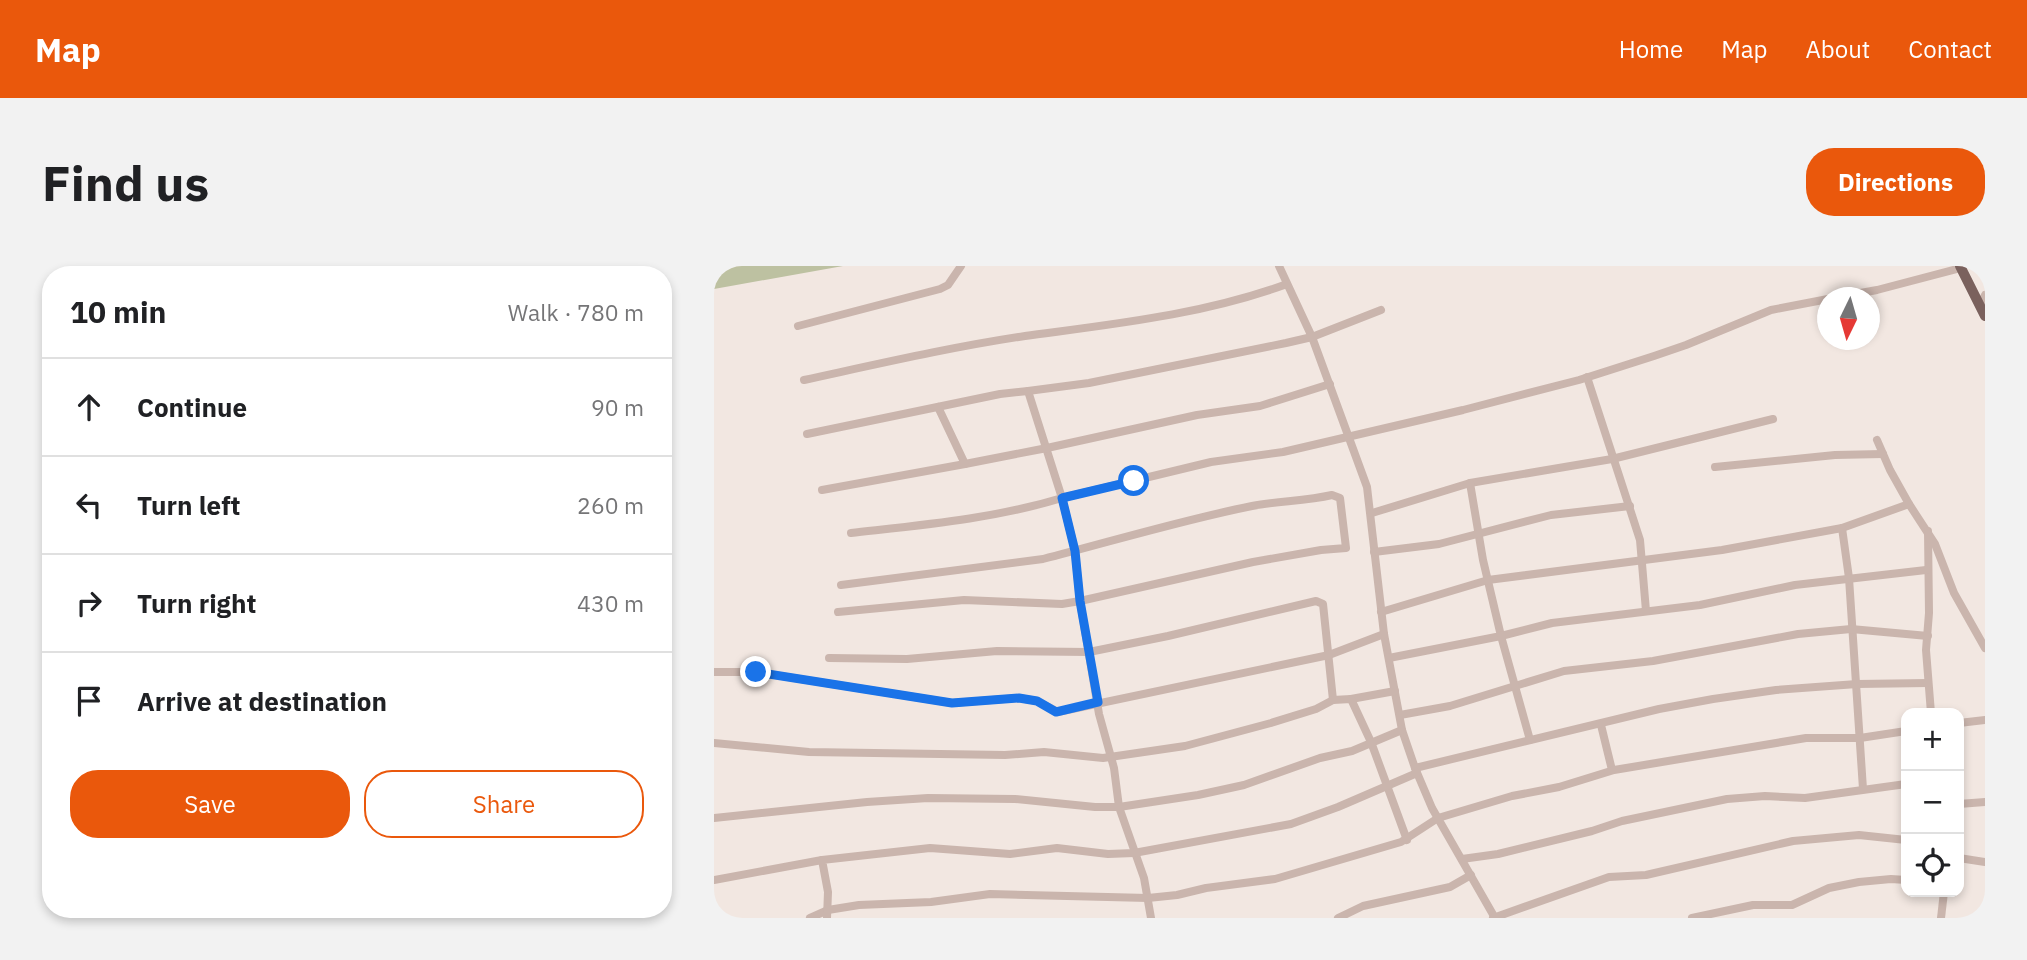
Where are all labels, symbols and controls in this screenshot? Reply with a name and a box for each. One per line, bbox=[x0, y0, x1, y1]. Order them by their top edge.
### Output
text: Map bbox=[35, 28, 101, 71]
text: Home bbox=[1619, 33, 1683, 65]
text: Map bbox=[1721, 33, 1767, 65]
text: About bbox=[1805, 33, 1870, 65]
text: Contact bbox=[1908, 33, 1992, 65]
button: Directions bbox=[1806, 148, 1985, 216]
text: Find us bbox=[42, 151, 209, 214]
north arrow bbox=[1817, 287, 1880, 350]
text: 10 min bbox=[70, 292, 166, 331]
text: Walk · 780 m bbox=[508, 297, 644, 327]
icon: ahead bbox=[70, 388, 108, 426]
text: Continue bbox=[137, 390, 247, 424]
text: 90 m bbox=[591, 392, 644, 422]
route start bbox=[1118, 465, 1149, 496]
icon: left bbox=[70, 486, 108, 524]
text: Turn left bbox=[137, 488, 240, 522]
text: 260 m bbox=[577, 490, 644, 520]
icon: right bbox=[70, 584, 108, 622]
text: Turn right bbox=[137, 586, 256, 620]
text: 430 m bbox=[577, 588, 644, 618]
route end bbox=[740, 656, 771, 687]
icon: arrive bbox=[70, 682, 108, 720]
text: Arrive at destination bbox=[137, 684, 387, 718]
map controls bbox=[1901, 708, 1964, 897]
button: + bbox=[1901, 708, 1964, 771]
button: Save bbox=[70, 770, 350, 838]
button: Share bbox=[364, 770, 644, 838]
button: − bbox=[1901, 771, 1964, 834]
button: locate bbox=[1901, 834, 1964, 897]

